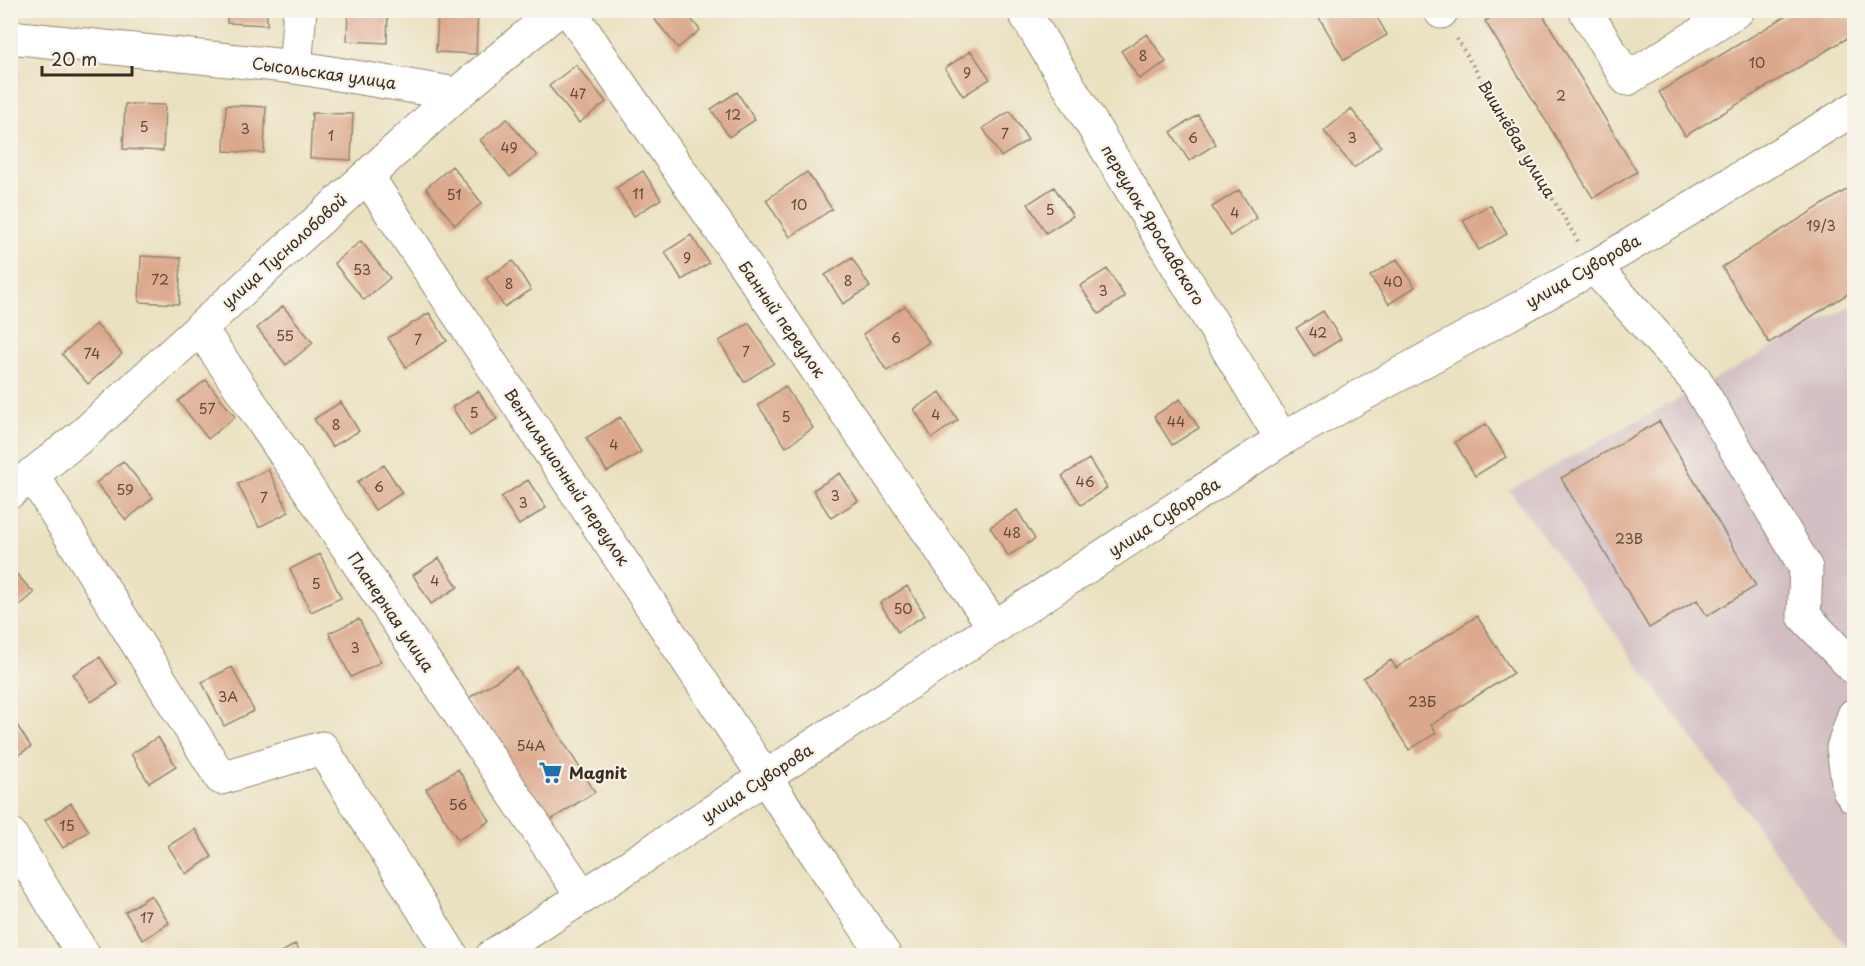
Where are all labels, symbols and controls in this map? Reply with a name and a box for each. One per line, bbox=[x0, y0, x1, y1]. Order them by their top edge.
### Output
scale bar bbox=[42, 39, 132, 77]
text: 20 m bbox=[51, 45, 97, 72]
house number: 8 bbox=[1139, 45, 1147, 66]
street label: Сысольская улица bbox=[250, 50, 398, 94]
house number: 10 bbox=[1749, 52, 1765, 73]
house number: 9 bbox=[963, 62, 971, 83]
street label: Вишнёвая улица bbox=[1473, 75, 1562, 202]
house number: 47 bbox=[570, 83, 587, 104]
house number: 2 bbox=[1556, 85, 1566, 106]
house number: 12 bbox=[725, 104, 741, 125]
house number: 5 bbox=[139, 116, 149, 137]
house number: 3 bbox=[240, 118, 250, 139]
house number: 7 bbox=[1001, 123, 1009, 144]
house number: 1 bbox=[328, 125, 334, 146]
house number: 6 bbox=[1188, 127, 1198, 148]
house number: 3 bbox=[1347, 127, 1357, 148]
house number: 49 bbox=[500, 137, 518, 158]
street label: переулок Ярославского bbox=[1096, 140, 1211, 309]
house number: 11 bbox=[632, 183, 644, 204]
house number: 51 bbox=[447, 184, 461, 205]
street label: улица Туснолобовой bbox=[215, 187, 351, 313]
house number: 10 bbox=[791, 194, 807, 215]
house number: 5 bbox=[1045, 199, 1055, 220]
house number: 4 bbox=[1230, 202, 1240, 223]
house number: 19/3 bbox=[1806, 215, 1836, 236]
street label: улица Суворова bbox=[1521, 227, 1644, 313]
house number: 9 bbox=[683, 247, 691, 268]
street label: Банный переулок bbox=[733, 255, 832, 382]
house number: 53 bbox=[353, 259, 371, 280]
house number: 72 bbox=[151, 269, 169, 290]
house number: 8 bbox=[844, 270, 852, 291]
house number: 40 bbox=[1383, 271, 1403, 292]
house number: 8 bbox=[505, 273, 513, 294]
house number: 3 bbox=[1098, 280, 1108, 301]
house number: 42 bbox=[1309, 322, 1327, 343]
house number: 55 bbox=[276, 325, 294, 346]
house number: 6 bbox=[891, 327, 901, 348]
house number: 7 bbox=[414, 329, 422, 350]
house number: 7 bbox=[742, 341, 750, 362]
house number: 74 bbox=[84, 343, 100, 364]
street label: Вентиляционный переулок bbox=[499, 383, 637, 570]
house number: 57 bbox=[199, 398, 215, 419]
house number: 5 bbox=[469, 402, 479, 423]
house number: 4 bbox=[931, 404, 941, 425]
house number: 5 bbox=[781, 406, 791, 427]
house number: 44 bbox=[1167, 411, 1185, 432]
house number: 8 bbox=[332, 414, 340, 435]
house number: 4 bbox=[609, 434, 619, 455]
house number: 46 bbox=[1075, 471, 1095, 492]
street label: улица Суворова bbox=[1103, 471, 1224, 561]
house number: 6 bbox=[374, 476, 384, 497]
house number: 59 bbox=[116, 479, 134, 500]
house number: 3 bbox=[830, 485, 840, 506]
house number: 7 bbox=[260, 487, 268, 508]
house number: 3 bbox=[518, 492, 528, 513]
house number: 48 bbox=[1003, 522, 1021, 543]
house number: 23В bbox=[1615, 528, 1643, 549]
street label: Планерная улица bbox=[343, 547, 441, 676]
house number: 4 bbox=[430, 570, 440, 591]
house number: 5 bbox=[311, 573, 321, 594]
house number: 50 bbox=[893, 598, 913, 619]
house number: 3 bbox=[350, 637, 360, 658]
house number: 3А bbox=[218, 686, 238, 707]
house number: 23Б bbox=[1408, 691, 1436, 712]
house number: 54А bbox=[517, 735, 546, 756]
street label: улица Суворова bbox=[696, 737, 817, 827]
supermarket icon: Magnit bbox=[538, 760, 564, 786]
place label: Magnit bbox=[569, 760, 628, 784]
house number: 56 bbox=[449, 794, 468, 815]
house number: 15 bbox=[59, 815, 75, 836]
house number: 17 bbox=[140, 907, 154, 928]

